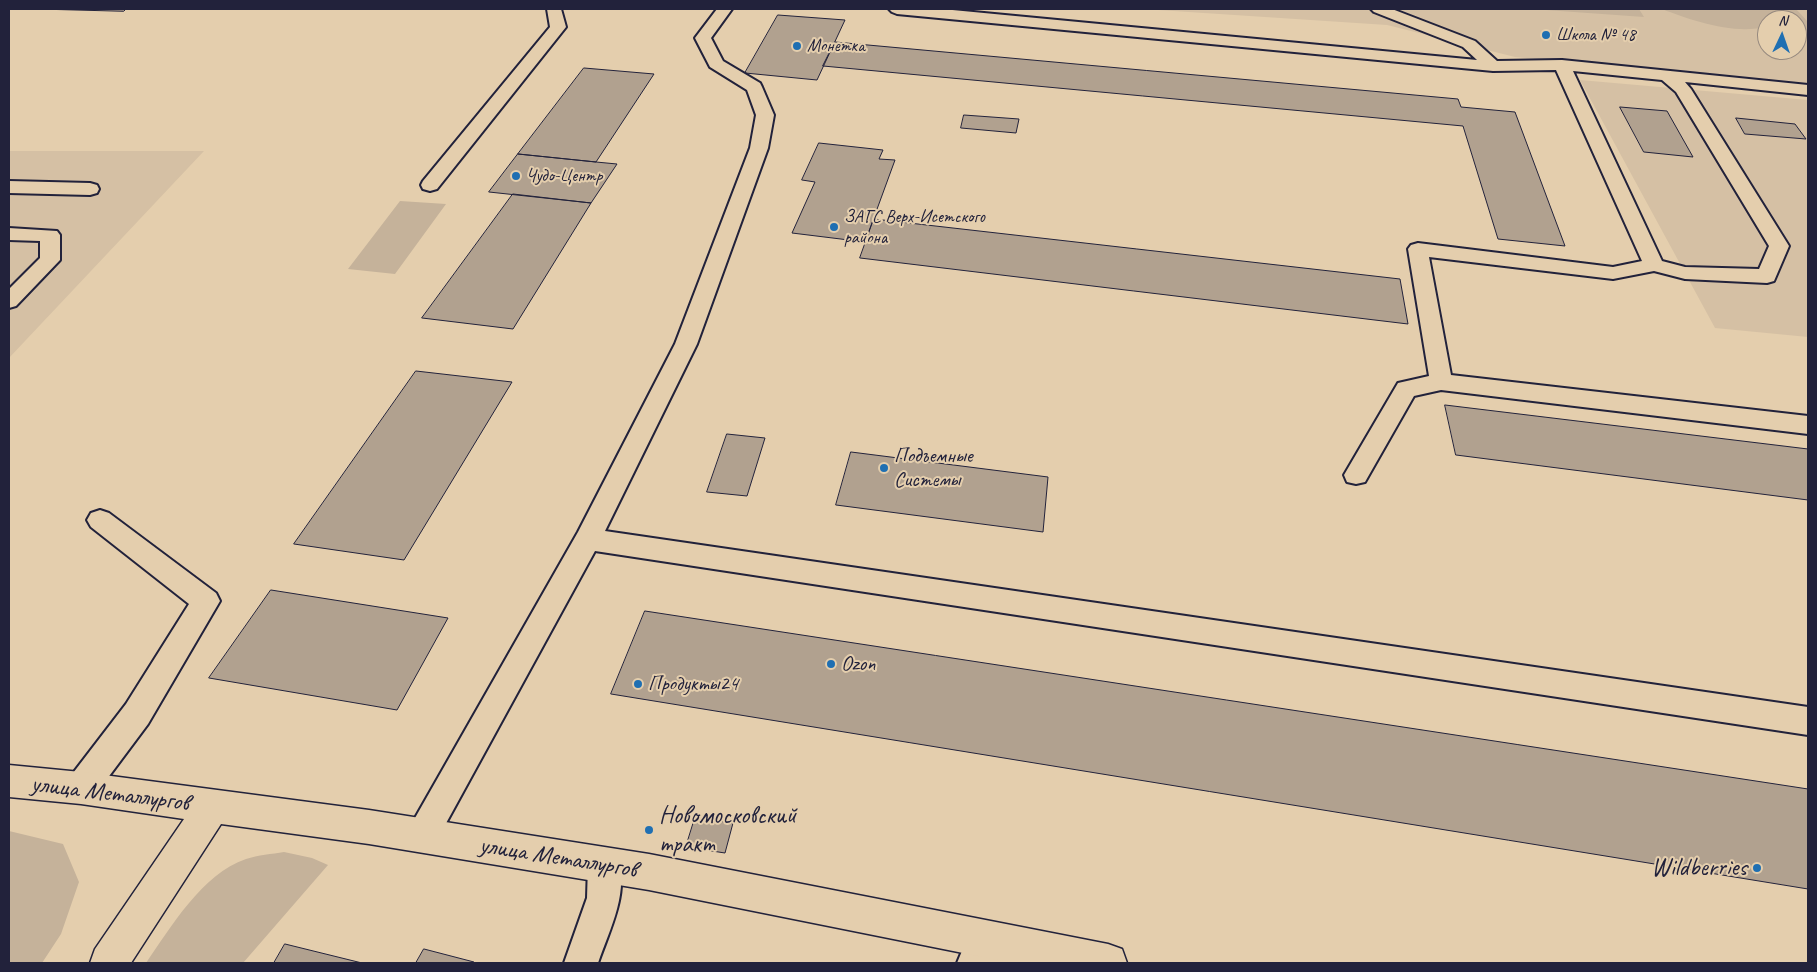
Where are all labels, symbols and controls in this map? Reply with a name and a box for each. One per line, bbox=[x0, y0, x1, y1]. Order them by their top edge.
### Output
north arrow bbox=[1757, 10, 1807, 60]
text: N bbox=[1778, 12, 1788, 29]
place label: Школа № 48 bbox=[1556, 24, 1635, 46]
marker: Школа № 48 bbox=[1540, 29, 1552, 41]
place label: Монетка bbox=[807, 35, 865, 57]
marker: Монетка bbox=[791, 40, 803, 52]
place label: Чудо-Центр bbox=[526, 165, 602, 187]
marker: Чудо-Центр bbox=[510, 170, 522, 182]
place label: ЗАГС Верх-Исетского района bbox=[844, 206, 985, 248]
marker: ЗАГС Верх-Исетского района bbox=[828, 221, 840, 233]
place label: Подъемные Системы bbox=[894, 443, 973, 493]
marker: Подъемные Системы bbox=[878, 462, 890, 474]
place label: Ozon bbox=[841, 651, 876, 677]
marker: Ozon bbox=[825, 658, 837, 670]
place label: Продукты24 bbox=[648, 671, 738, 697]
marker: Продукты24 bbox=[632, 678, 644, 690]
street label: улица Металлургов bbox=[29, 769, 191, 819]
place label: Новомосковский тракт bbox=[659, 801, 796, 860]
marker: Новомосковский тракт bbox=[643, 824, 655, 836]
street label: улица Металлургов bbox=[477, 831, 639, 885]
place label: Wildberries bbox=[1651, 853, 1747, 883]
marker: Wildberries bbox=[1751, 862, 1763, 874]

